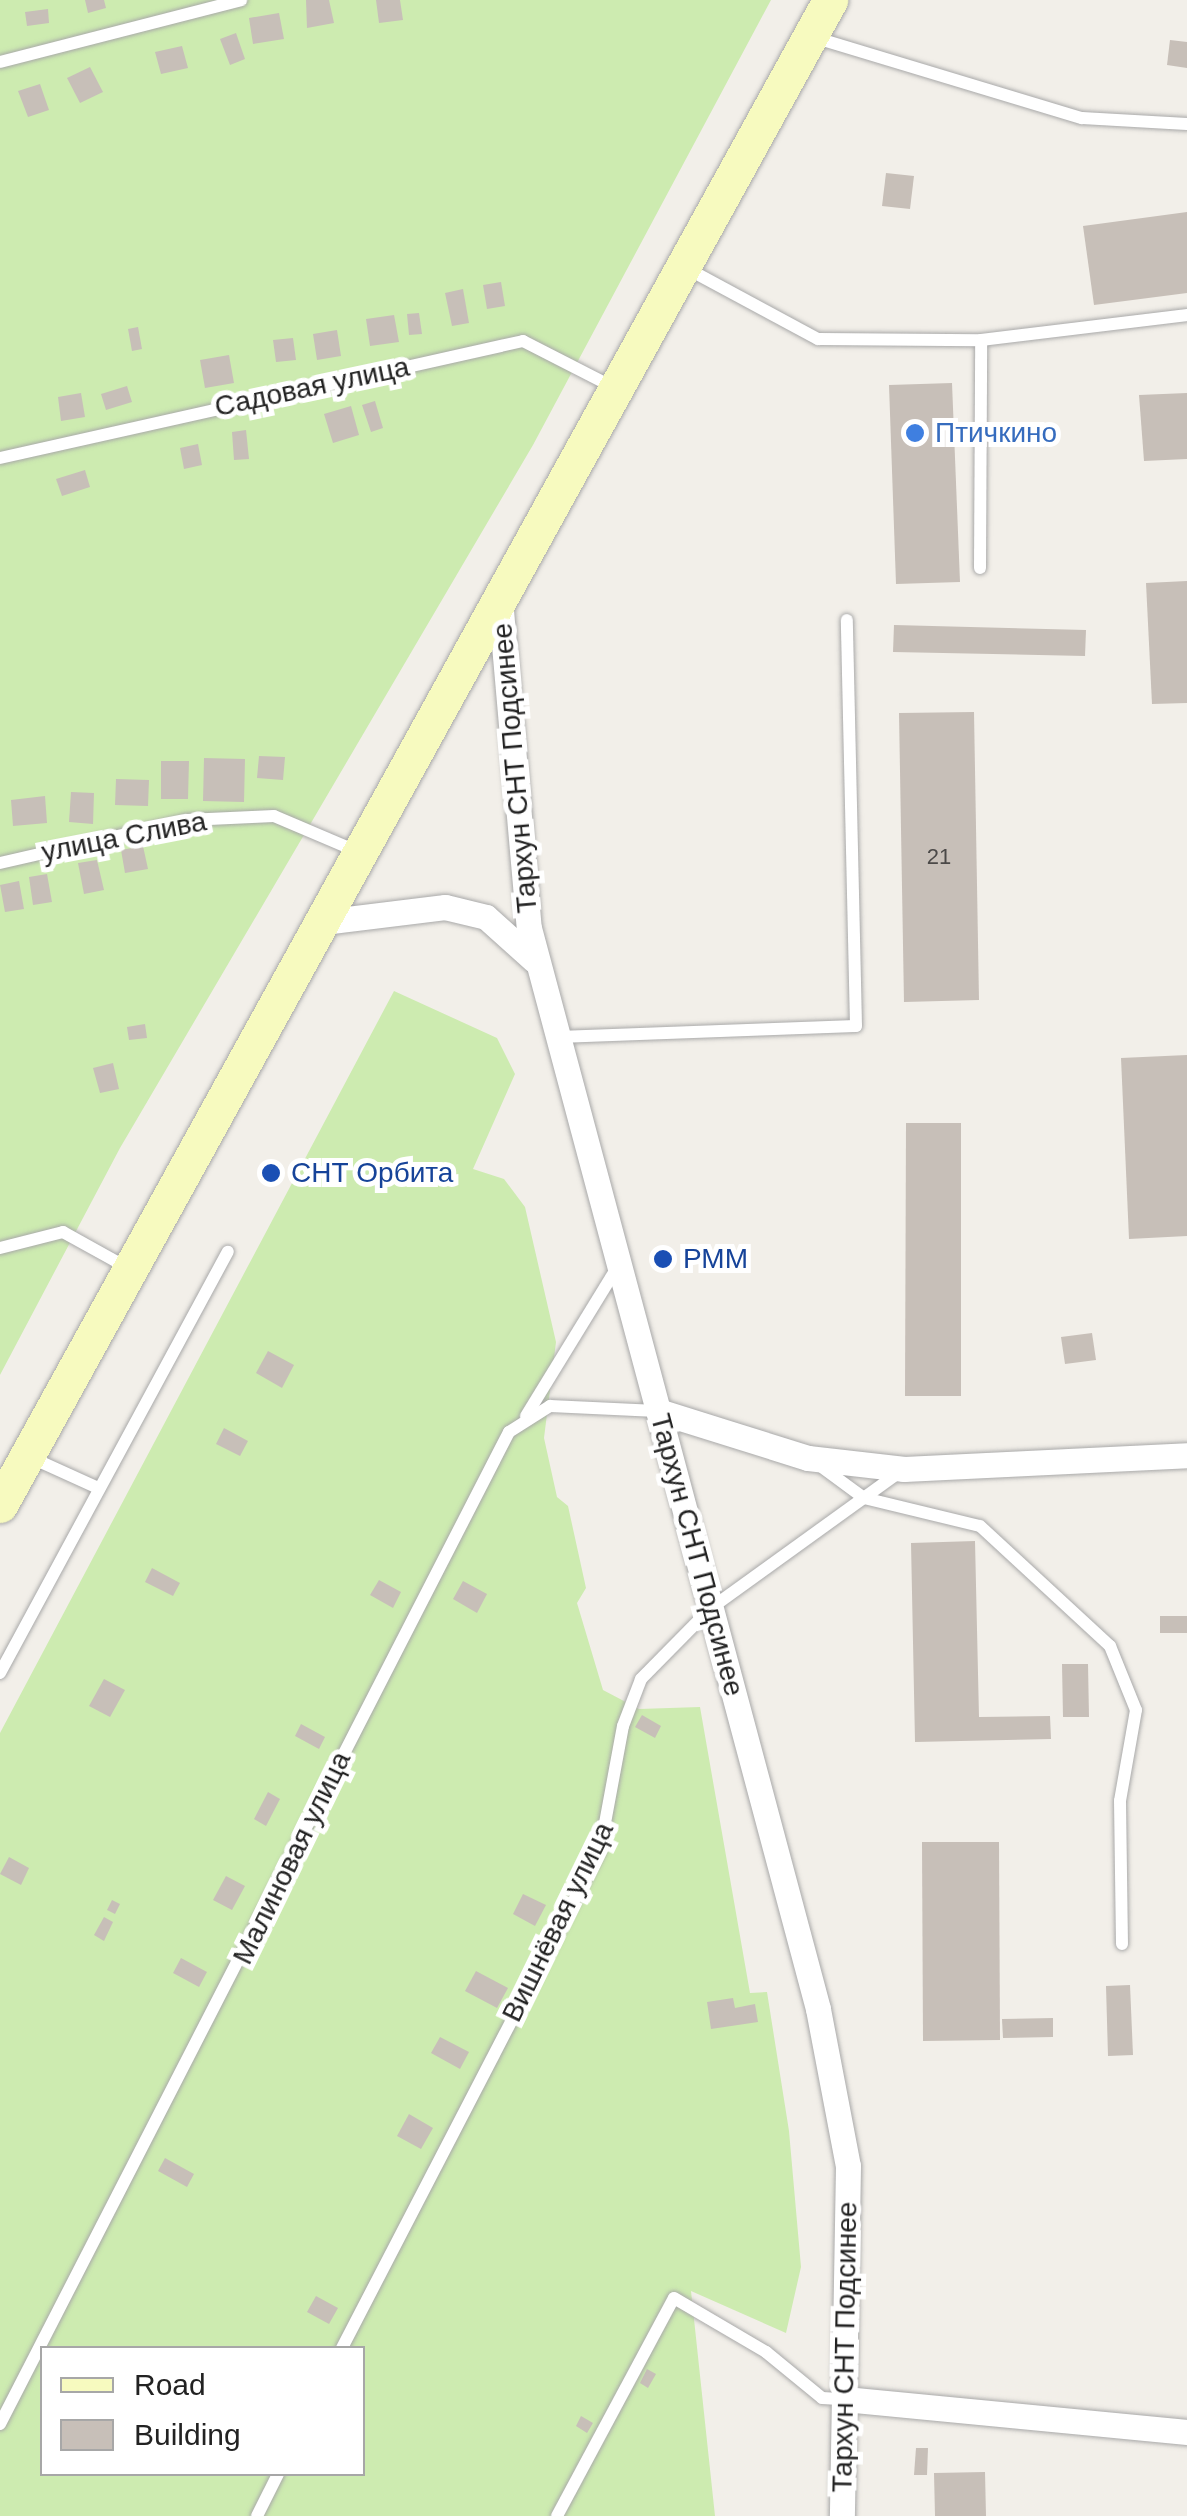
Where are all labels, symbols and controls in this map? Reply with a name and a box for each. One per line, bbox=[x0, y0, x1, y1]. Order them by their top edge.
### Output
street label: Садовая улица bbox=[212, 350, 412, 424]
place label: Птичкино bbox=[935, 416, 1057, 450]
marker: Птичкино bbox=[904, 422, 926, 444]
street label: Тархун СНТ Подсинее bbox=[486, 622, 544, 914]
street label: улица Слива bbox=[39, 805, 209, 869]
house number: 21 bbox=[927, 844, 951, 870]
place label: СНТ Орбита bbox=[291, 1156, 453, 1190]
marker: СНТ Орбита bbox=[260, 1162, 282, 1184]
place label: РММ bbox=[683, 1242, 748, 1276]
marker: РММ bbox=[652, 1248, 674, 1270]
street label: Тархун СНТ Подсинее bbox=[643, 1410, 751, 1700]
street label: Малиновая улица bbox=[226, 1746, 358, 1970]
street label: Вишнёвая улица bbox=[495, 1817, 621, 2027]
street label: Тархун СНТ Подсинее bbox=[826, 2201, 864, 2493]
legend bbox=[40, 2346, 365, 2476]
text: Road bbox=[134, 2368, 206, 2401]
text: Building bbox=[134, 2418, 241, 2451]

